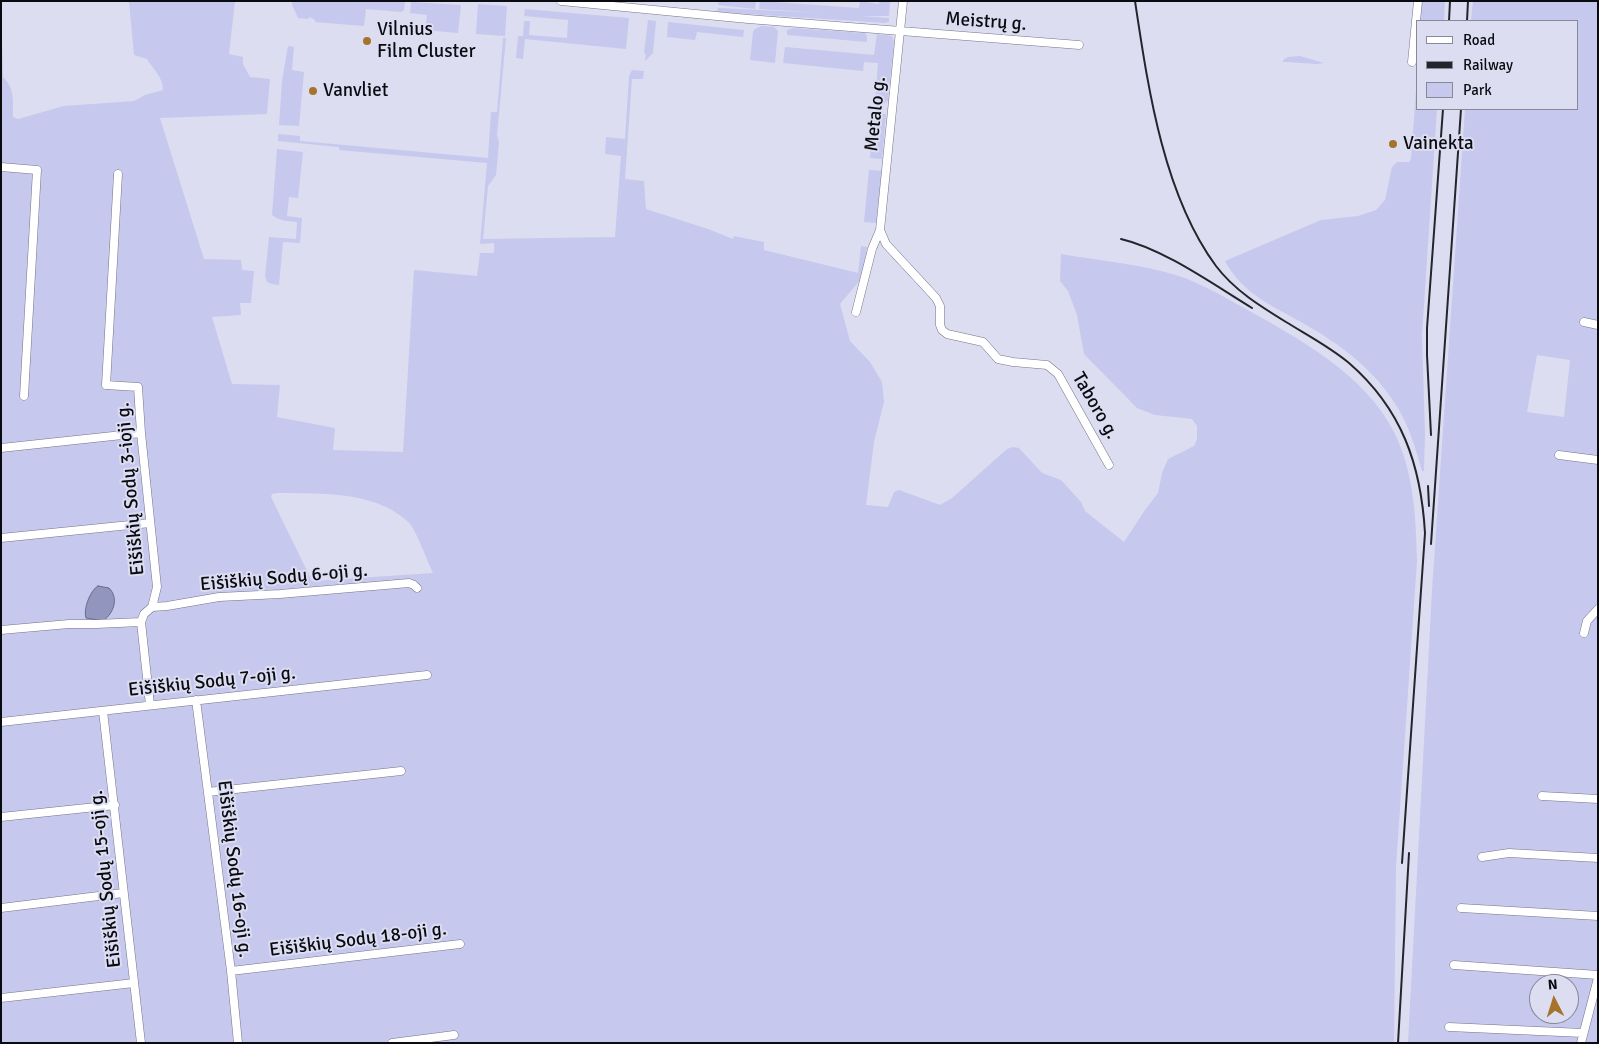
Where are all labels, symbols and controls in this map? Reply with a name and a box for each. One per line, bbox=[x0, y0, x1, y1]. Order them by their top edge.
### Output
street label: Meistrų g. bbox=[945, 8, 1027, 36]
place label: Vilnius Film Cluster bbox=[377, 19, 475, 63]
legend bbox=[1416, 20, 1579, 110]
text: Road bbox=[1463, 31, 1495, 49]
marker: Vilnius Film Cluster bbox=[361, 35, 373, 47]
text: Railway bbox=[1463, 56, 1513, 74]
street label: Metalo g. bbox=[861, 75, 891, 153]
place label: Vanvliet bbox=[323, 80, 388, 102]
text: Park bbox=[1463, 81, 1492, 99]
marker: Vanvliet bbox=[307, 85, 319, 97]
place label: Vainekta bbox=[1403, 133, 1474, 155]
marker: Vainekta bbox=[1387, 138, 1399, 150]
street label: Taboro g. bbox=[1067, 369, 1123, 443]
street label: Eišiškių Sodų 3-ioji g. bbox=[112, 402, 150, 576]
street label: Eišiškių Sodų 6-oji g. bbox=[199, 559, 369, 597]
street label: Eišiškių Sodų 7-oji g. bbox=[127, 662, 297, 702]
street label: Eišiškių Sodų 16-oji g. bbox=[212, 779, 256, 959]
street label: Eišiškių Sodų 15-oji g. bbox=[85, 789, 127, 969]
street label: Eišiškių Sodų 18-oji g. bbox=[268, 918, 448, 962]
north arrow bbox=[1529, 974, 1579, 1024]
text: N bbox=[1547, 976, 1558, 993]

